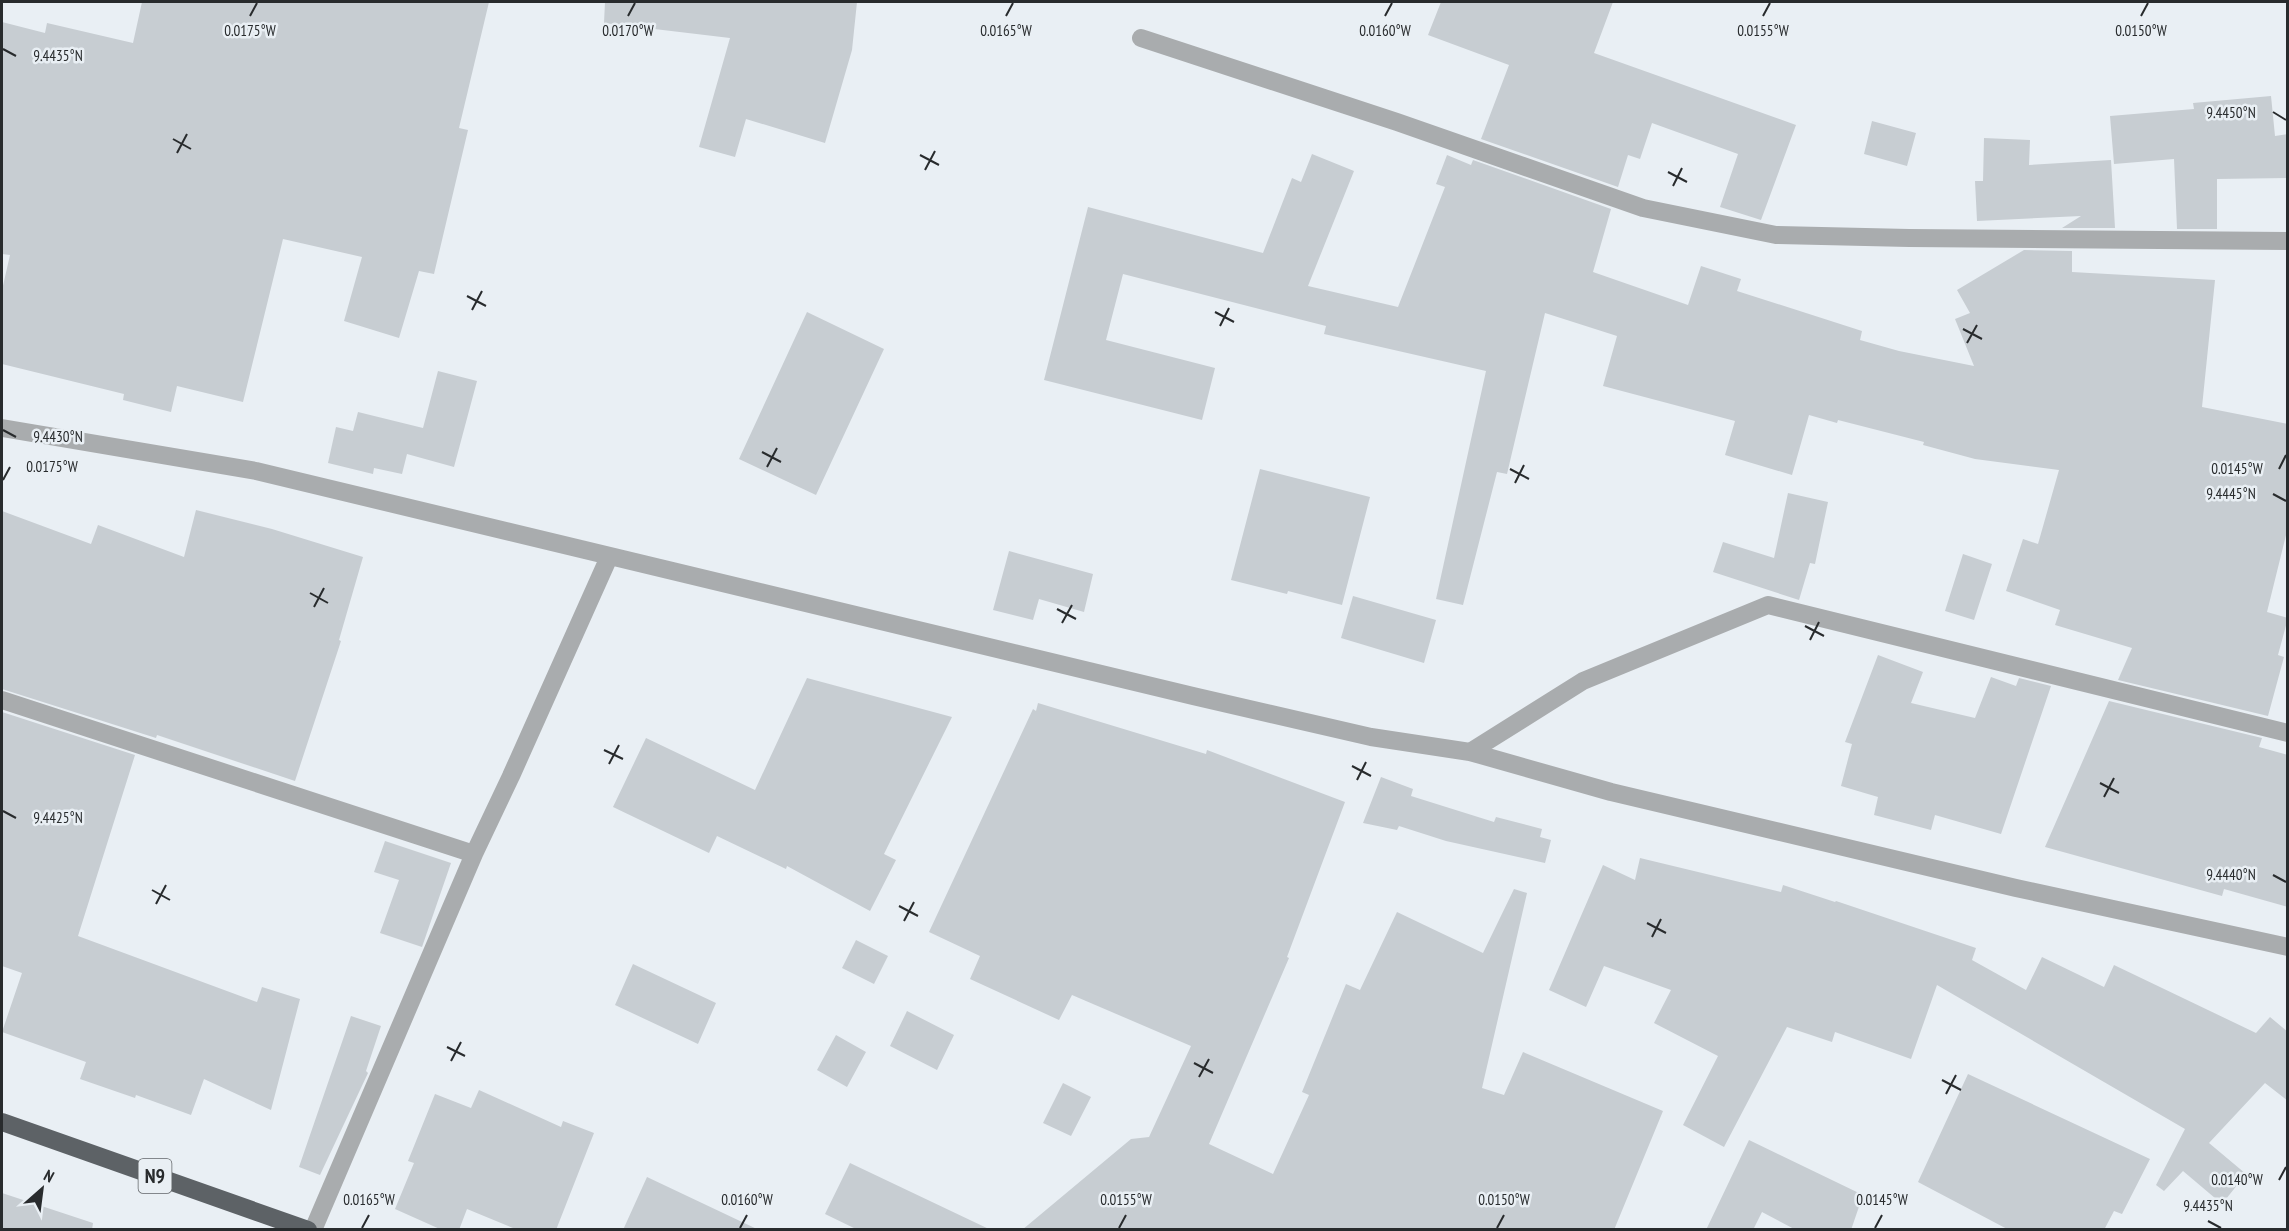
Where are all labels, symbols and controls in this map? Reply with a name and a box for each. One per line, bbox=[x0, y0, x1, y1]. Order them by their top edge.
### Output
text: 0.0175°W bbox=[224, 21, 276, 40]
text: 0.0170°W bbox=[602, 21, 654, 40]
text: 0.0165°W bbox=[980, 21, 1032, 40]
text: 0.0160°W bbox=[1359, 21, 1411, 40]
text: 0.0155°W bbox=[1737, 21, 1789, 40]
text: 0.0150°W bbox=[2115, 21, 2167, 40]
text: 9.4435°N bbox=[33, 46, 83, 65]
text: 9.4450°N bbox=[2206, 103, 2256, 122]
text: 9.4430°N bbox=[33, 427, 83, 446]
text: 0.0175°W bbox=[26, 457, 78, 476]
text: 0.0145°W bbox=[2211, 459, 2263, 478]
text: 9.4445°N bbox=[2206, 484, 2256, 503]
text: 9.4425°N bbox=[33, 808, 83, 827]
text: 9.4440°N bbox=[2206, 865, 2256, 884]
north arrow bbox=[12, 1159, 72, 1219]
road number: N9 bbox=[138, 1159, 172, 1193]
text: N bbox=[41, 1165, 58, 1187]
text: 0.0140°W bbox=[2211, 1170, 2263, 1189]
text: 0.0165°W bbox=[343, 1190, 395, 1209]
text: 0.0160°W bbox=[721, 1190, 773, 1209]
text: 0.0155°W bbox=[1100, 1190, 1152, 1209]
text: 0.0150°W bbox=[1478, 1190, 1530, 1209]
text: 0.0145°W bbox=[1856, 1190, 1908, 1209]
text: 9.4435°N bbox=[2183, 1196, 2233, 1215]

